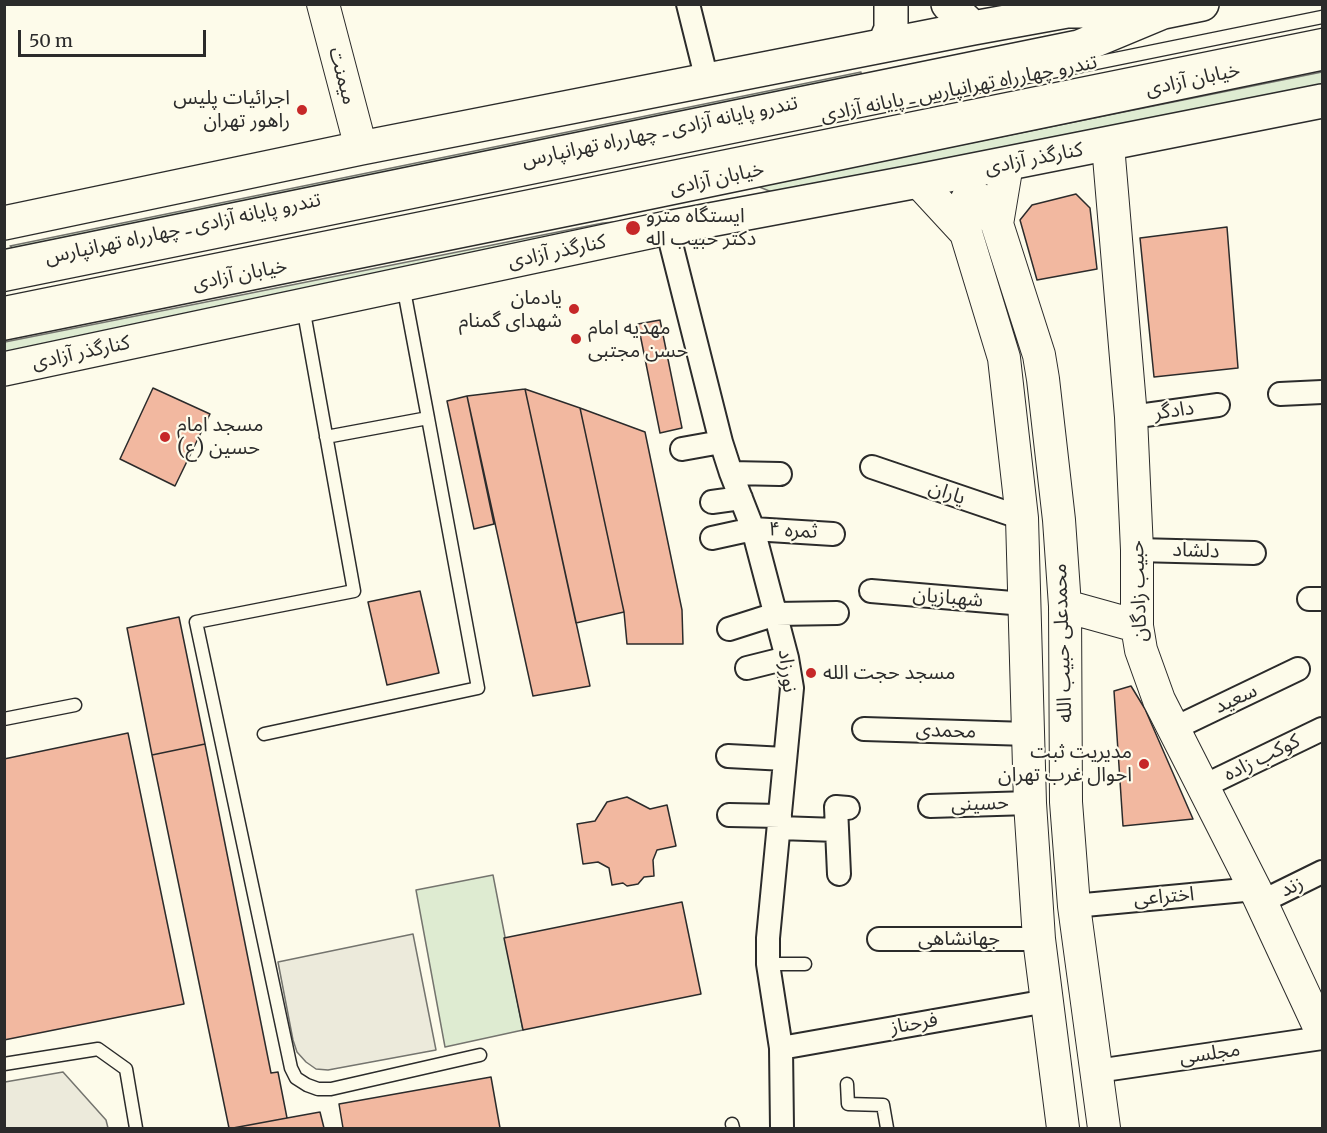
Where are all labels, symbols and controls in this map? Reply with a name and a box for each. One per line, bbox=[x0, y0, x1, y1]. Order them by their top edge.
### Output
scale bar bbox=[21, 18, 208, 56]
text: 50 m bbox=[29, 29, 73, 52]
street label: میمنت bbox=[323, 45, 361, 107]
street label: تندرو چهارراه تهرانپارس ـ پایانه آزادی bbox=[819, 50, 1099, 128]
street label: خیابان آزادی bbox=[1144, 58, 1242, 102]
place label: اجرائیات پلیس راهور تهران bbox=[173, 86, 290, 133]
street label: تندرو پایانه آزادی ـ چهارراه تهرانپارس bbox=[520, 91, 800, 173]
marker: اجرائیات پلیس راهور تهران bbox=[295, 103, 309, 117]
street label: کنارگذر آزادی bbox=[983, 138, 1085, 180]
street label: خیابان آزادی bbox=[668, 157, 766, 201]
street label: تندرو پایانه آزادی ـ چهارراه تهرانپارس bbox=[43, 188, 323, 270]
place label: ایستگاه مترو دکتر حبیب اله bbox=[646, 204, 756, 251]
marker: ایستگاه مترو دکتر حبیب اله bbox=[624, 219, 642, 237]
street label: کنارگذر آزادی bbox=[506, 230, 608, 274]
street label: خیابان آزادی bbox=[191, 254, 289, 296]
place label: یادمان شهدای گمنام bbox=[459, 286, 562, 333]
marker: یادمان شهدای گمنام bbox=[567, 302, 581, 316]
place label: مهدیه امام حسن مجتبی bbox=[588, 316, 688, 363]
street label: کنارگذر آزادی bbox=[30, 331, 132, 375]
marker: مهدیه امام حسن مجتبی bbox=[569, 332, 583, 346]
street label: دادگر bbox=[1153, 396, 1195, 426]
place label: مسجد امام حسين (ع) bbox=[177, 413, 263, 460]
marker: مسجد امام حسين (ع) bbox=[158, 430, 172, 444]
street label: یاران bbox=[926, 476, 968, 510]
street label: ثمره ۴ bbox=[768, 518, 818, 544]
street label: دلشاد bbox=[1172, 538, 1220, 564]
street label: حبیب زادگان bbox=[1125, 540, 1153, 642]
street label: محمدعلی حبیب الله bbox=[1048, 563, 1078, 723]
street label: شهبازیان bbox=[912, 583, 984, 613]
street label: نورزاد bbox=[772, 648, 802, 694]
place label: مسجد حجت الله bbox=[823, 661, 955, 685]
marker: مسجد حجت الله bbox=[804, 666, 818, 680]
street label: سعید bbox=[1211, 679, 1261, 719]
street label: محمدی bbox=[915, 718, 977, 744]
street label: کوکب زاده bbox=[1220, 729, 1304, 787]
place label: مدیریت ثبت احوال غرب تهران bbox=[998, 740, 1132, 787]
marker: مدیریت ثبت احوال غرب تهران bbox=[1137, 757, 1151, 771]
street label: حسینی bbox=[951, 791, 1009, 817]
street label: زند bbox=[1277, 871, 1307, 903]
street label: اختراعی bbox=[1133, 882, 1195, 912]
street label: جهانشاهی bbox=[918, 927, 1000, 951]
street label: فرحناز bbox=[888, 1008, 940, 1040]
street label: مجلسی bbox=[1178, 1038, 1242, 1070]

